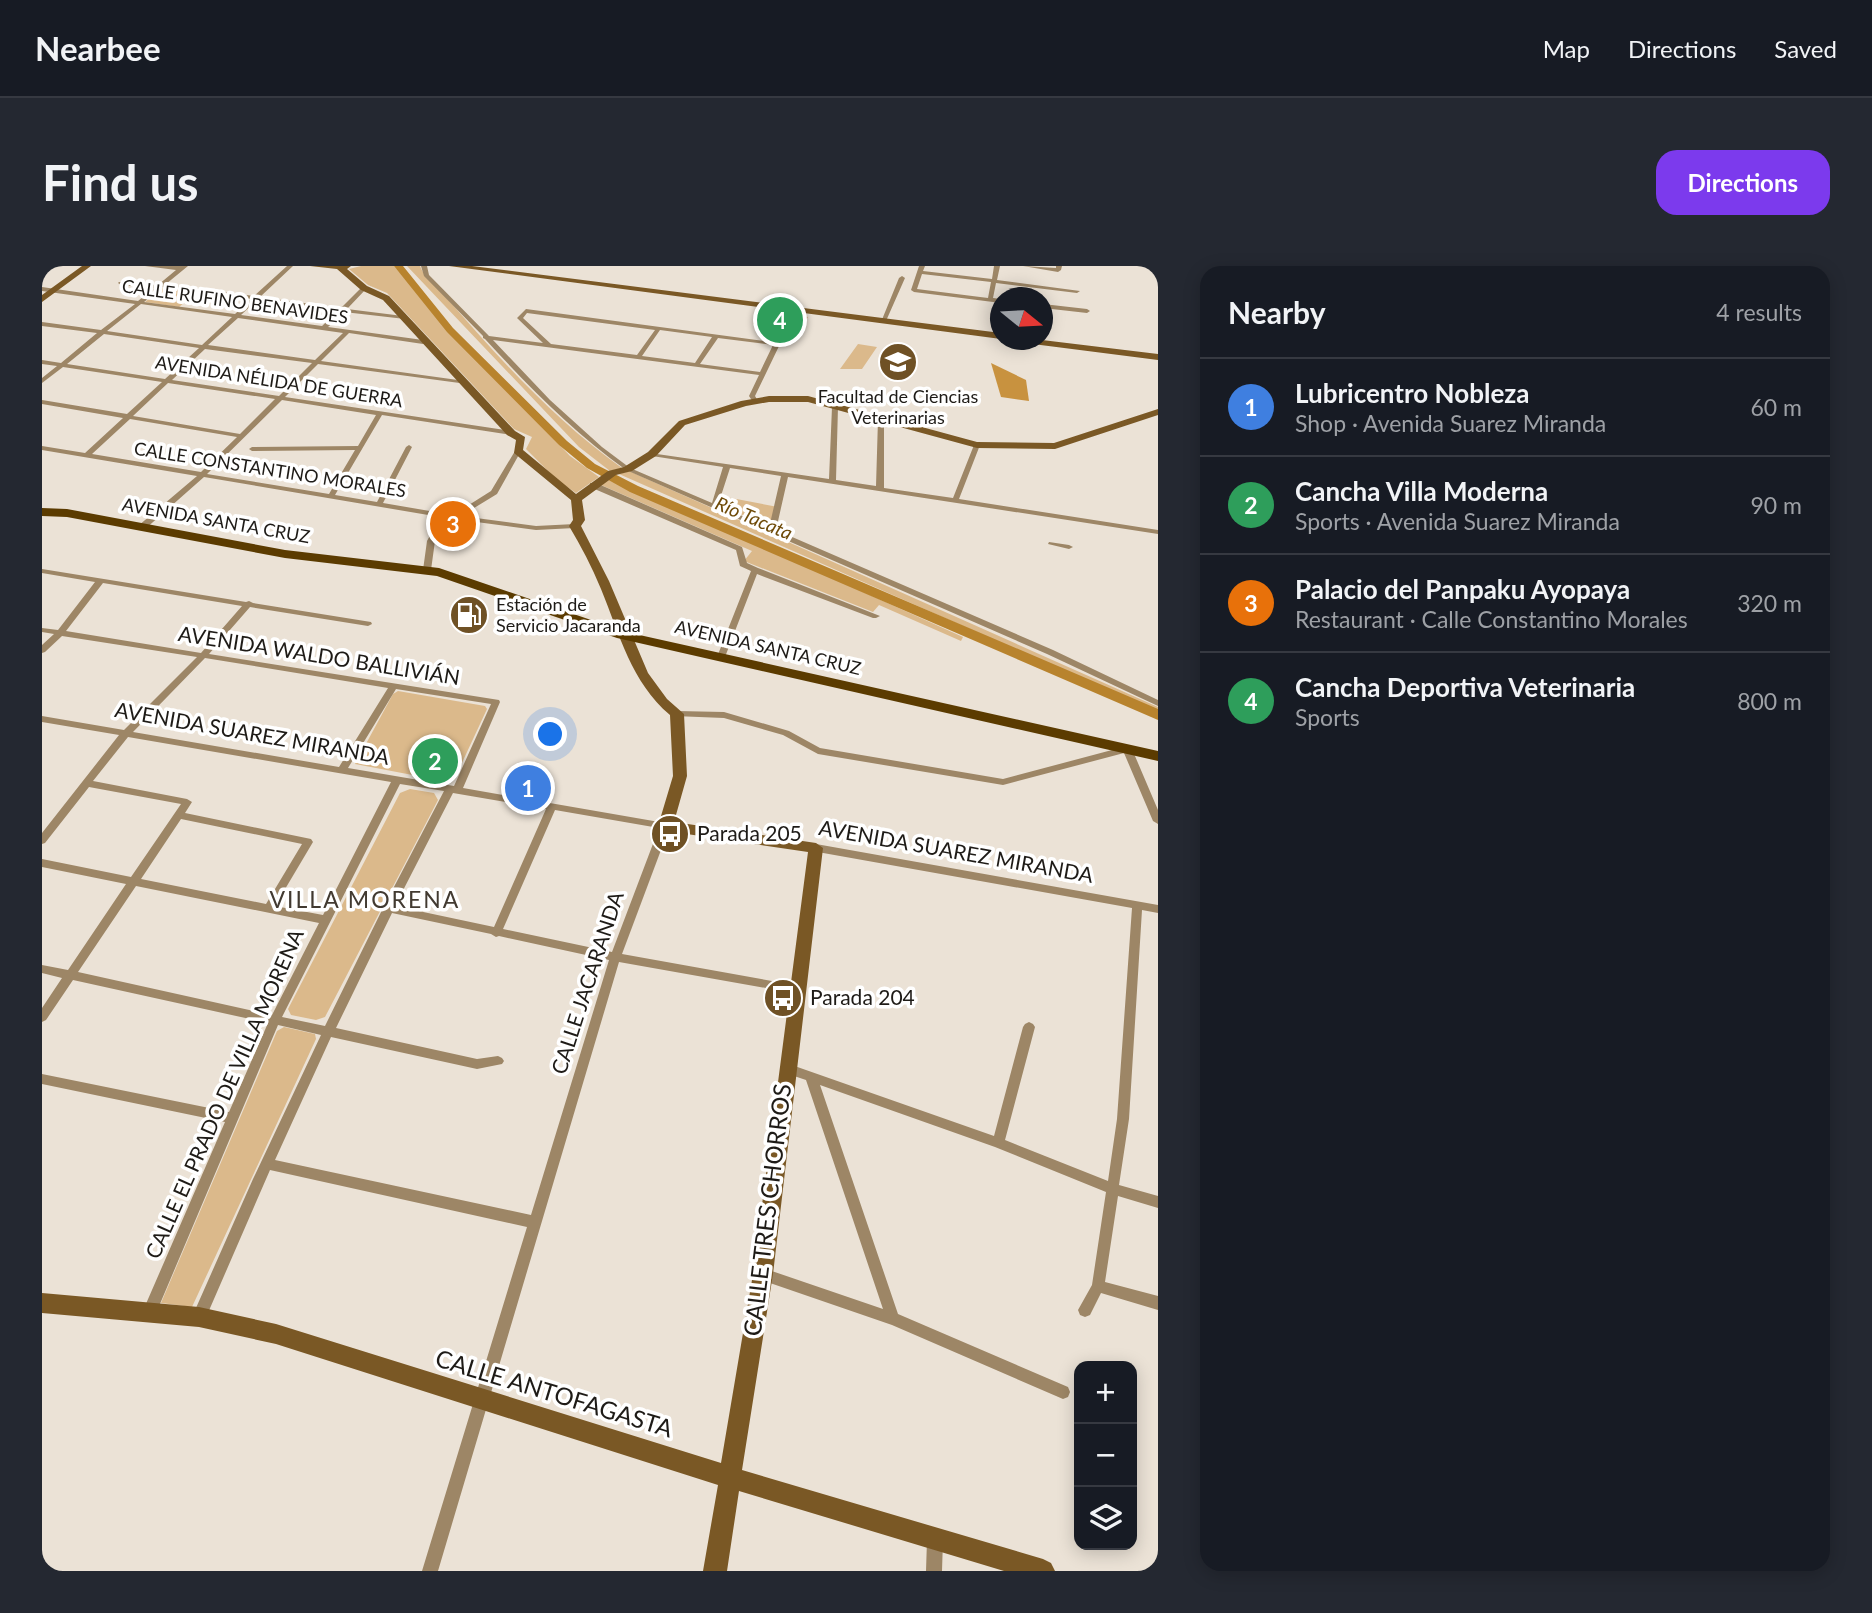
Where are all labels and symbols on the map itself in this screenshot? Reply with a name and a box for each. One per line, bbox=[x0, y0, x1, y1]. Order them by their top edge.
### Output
street label: CALLE RUFINO BENAVIDES bbox=[121, 274, 350, 328]
north arrow bbox=[990, 287, 1053, 350]
pin: 4 bbox=[757, 294, 803, 346]
school or university icon: Facultad de Ciencias Veterinarias bbox=[877, 341, 919, 383]
street label: AVENIDA NÉLIDA DE GUERRA bbox=[154, 351, 405, 412]
place label: Facultad de Ciencias Veterinarias bbox=[818, 385, 978, 428]
street label: CALLE CONSTANTINO MORALES bbox=[133, 437, 408, 501]
water label: Río Tacata bbox=[712, 491, 796, 544]
street label: AVENIDA SANTA CRUZ bbox=[120, 493, 312, 547]
pin: 3 bbox=[430, 498, 476, 550]
place label: Estación de Servicio Jacaranda bbox=[496, 593, 641, 636]
fuel station icon: Estación de Servicio Jacaranda bbox=[448, 594, 490, 636]
street label: AVENIDA SANTA CRUZ bbox=[673, 615, 864, 679]
street label: AVENIDA WALDO BALLIVIÁN bbox=[177, 620, 462, 689]
street label: AVENIDA SUAREZ MIRANDA bbox=[113, 696, 392, 769]
your location bbox=[533, 717, 567, 751]
pin: 2 bbox=[412, 735, 458, 787]
pin: 1 bbox=[505, 762, 551, 814]
bus stop icon: Parada 205 bbox=[649, 813, 691, 855]
street label: AVENIDA SUAREZ MIRANDA bbox=[817, 814, 1096, 887]
place label: Parada 205 bbox=[697, 820, 802, 845]
district label: VILLA MORENA bbox=[270, 885, 460, 913]
street label: CALLE JACARANDA bbox=[545, 887, 628, 1077]
street label: CALLE EL PRADO DE VILLA MORENA bbox=[139, 924, 308, 1262]
bus stop icon: Parada 204 bbox=[762, 977, 804, 1019]
place label: Parada 204 bbox=[810, 984, 915, 1009]
street label: CALLE TRES CHORROS bbox=[737, 1082, 796, 1338]
street label: CALLE ANTOFAGASTA bbox=[432, 1343, 677, 1443]

